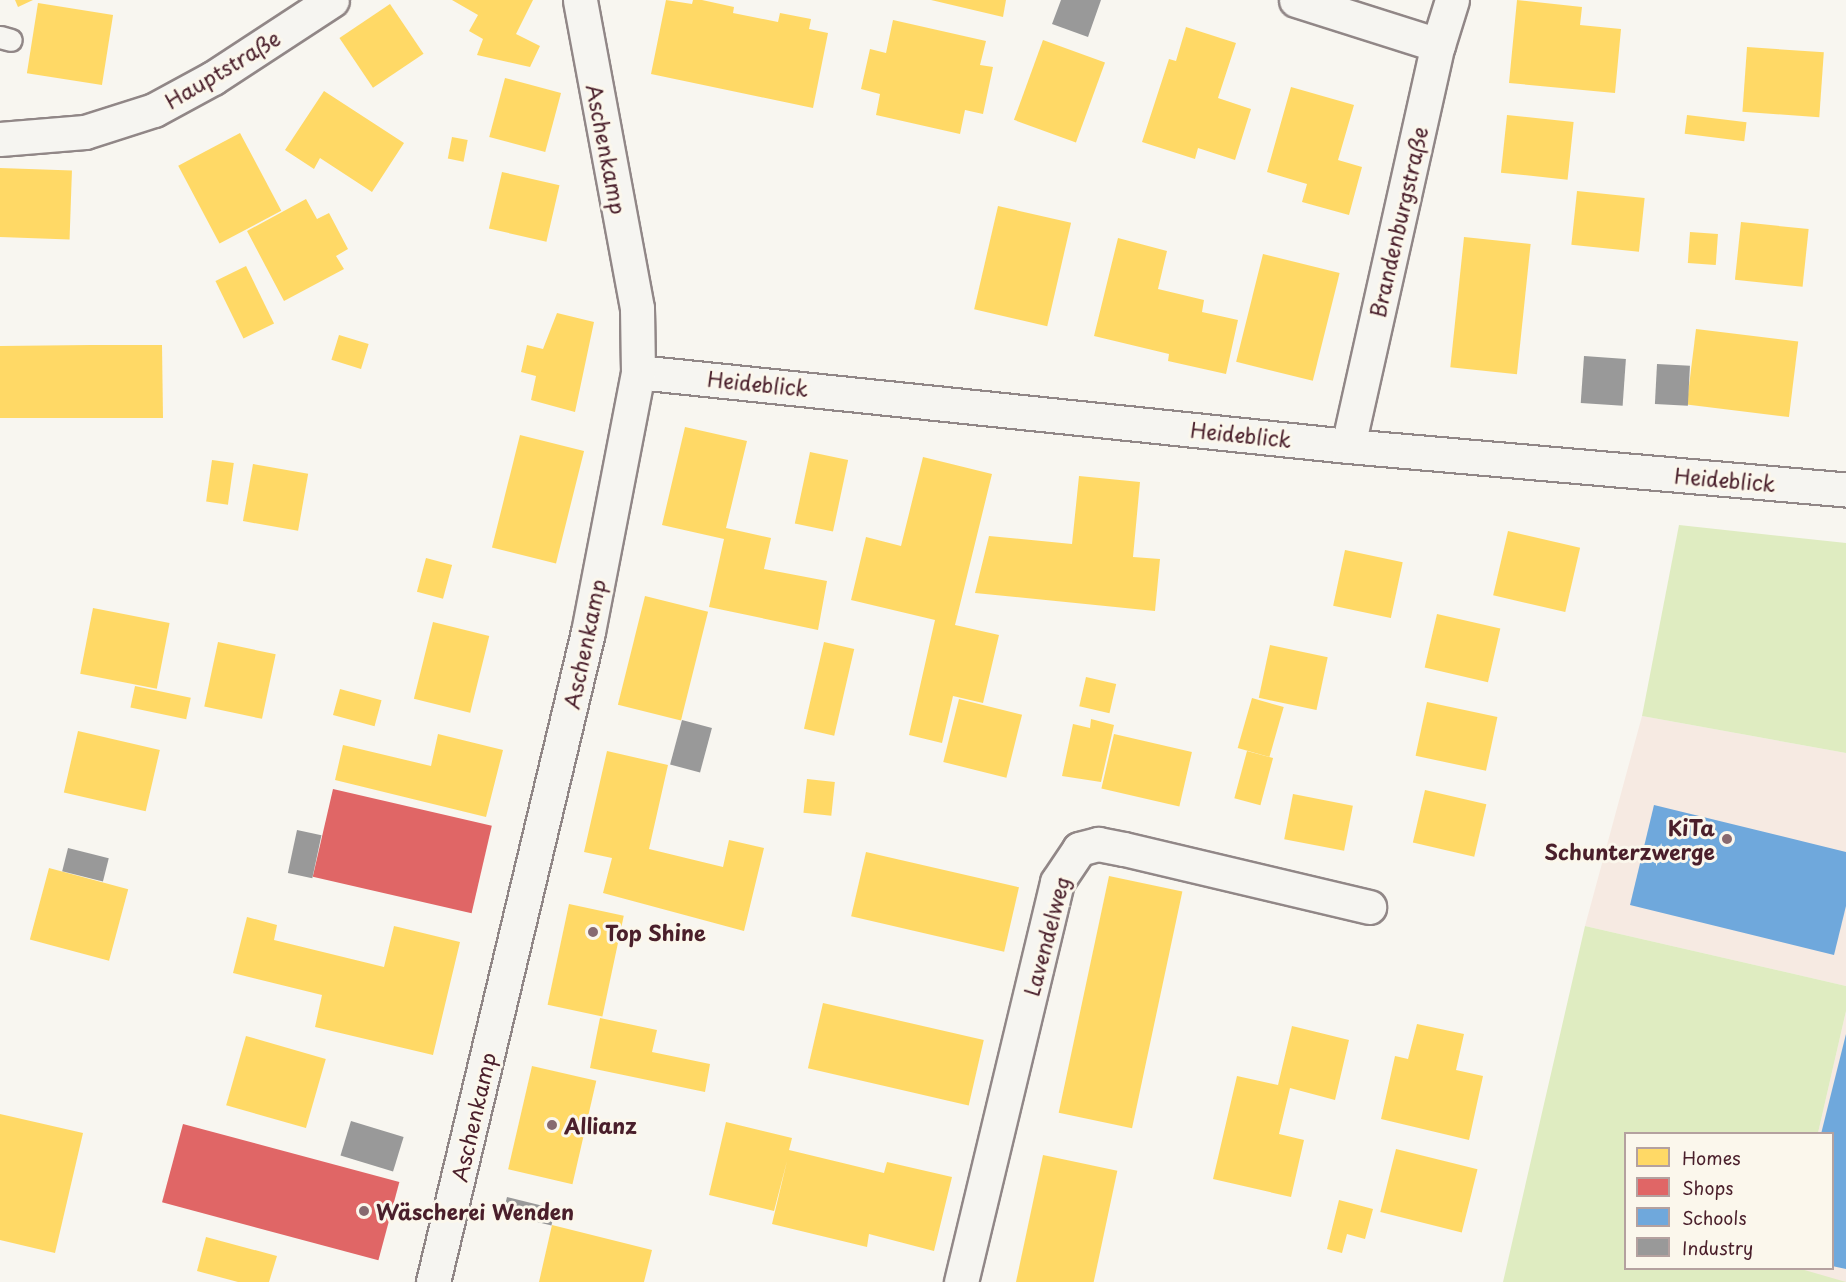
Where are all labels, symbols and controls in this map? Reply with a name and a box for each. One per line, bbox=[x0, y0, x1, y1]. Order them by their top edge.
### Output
street label: Hauptstraße bbox=[160, 25, 284, 113]
street label: Aschenkamp bbox=[582, 82, 632, 216]
street label: Brandenburgstraße bbox=[1364, 124, 1432, 320]
street label: Heideblick bbox=[706, 365, 810, 401]
street label: Heideblick bbox=[1189, 416, 1293, 452]
street label: Heideblick bbox=[1673, 462, 1777, 496]
street label: Aschenkamp bbox=[558, 577, 610, 711]
place label: KiTa Schunterzwerge bbox=[1544, 814, 1715, 864]
marker: KiTa Schunterzwerge bbox=[1720, 832, 1734, 846]
street label: Lavendelweg bbox=[1018, 873, 1074, 999]
place label: Top Shine bbox=[605, 919, 707, 945]
marker: Top Shine bbox=[586, 925, 600, 939]
street label: Aschenkamp bbox=[446, 1050, 500, 1184]
place label: Allianz bbox=[564, 1112, 637, 1138]
marker: Allianz bbox=[545, 1118, 559, 1132]
legend bbox=[1624, 1132, 1834, 1270]
text: Homes bbox=[1682, 1144, 1740, 1171]
text: Shops bbox=[1682, 1174, 1733, 1201]
place label: Wäscherei Wenden bbox=[376, 1198, 575, 1224]
marker: Wäscherei Wenden bbox=[357, 1204, 371, 1218]
text: Schools bbox=[1682, 1204, 1747, 1231]
text: Industry bbox=[1682, 1234, 1753, 1261]

